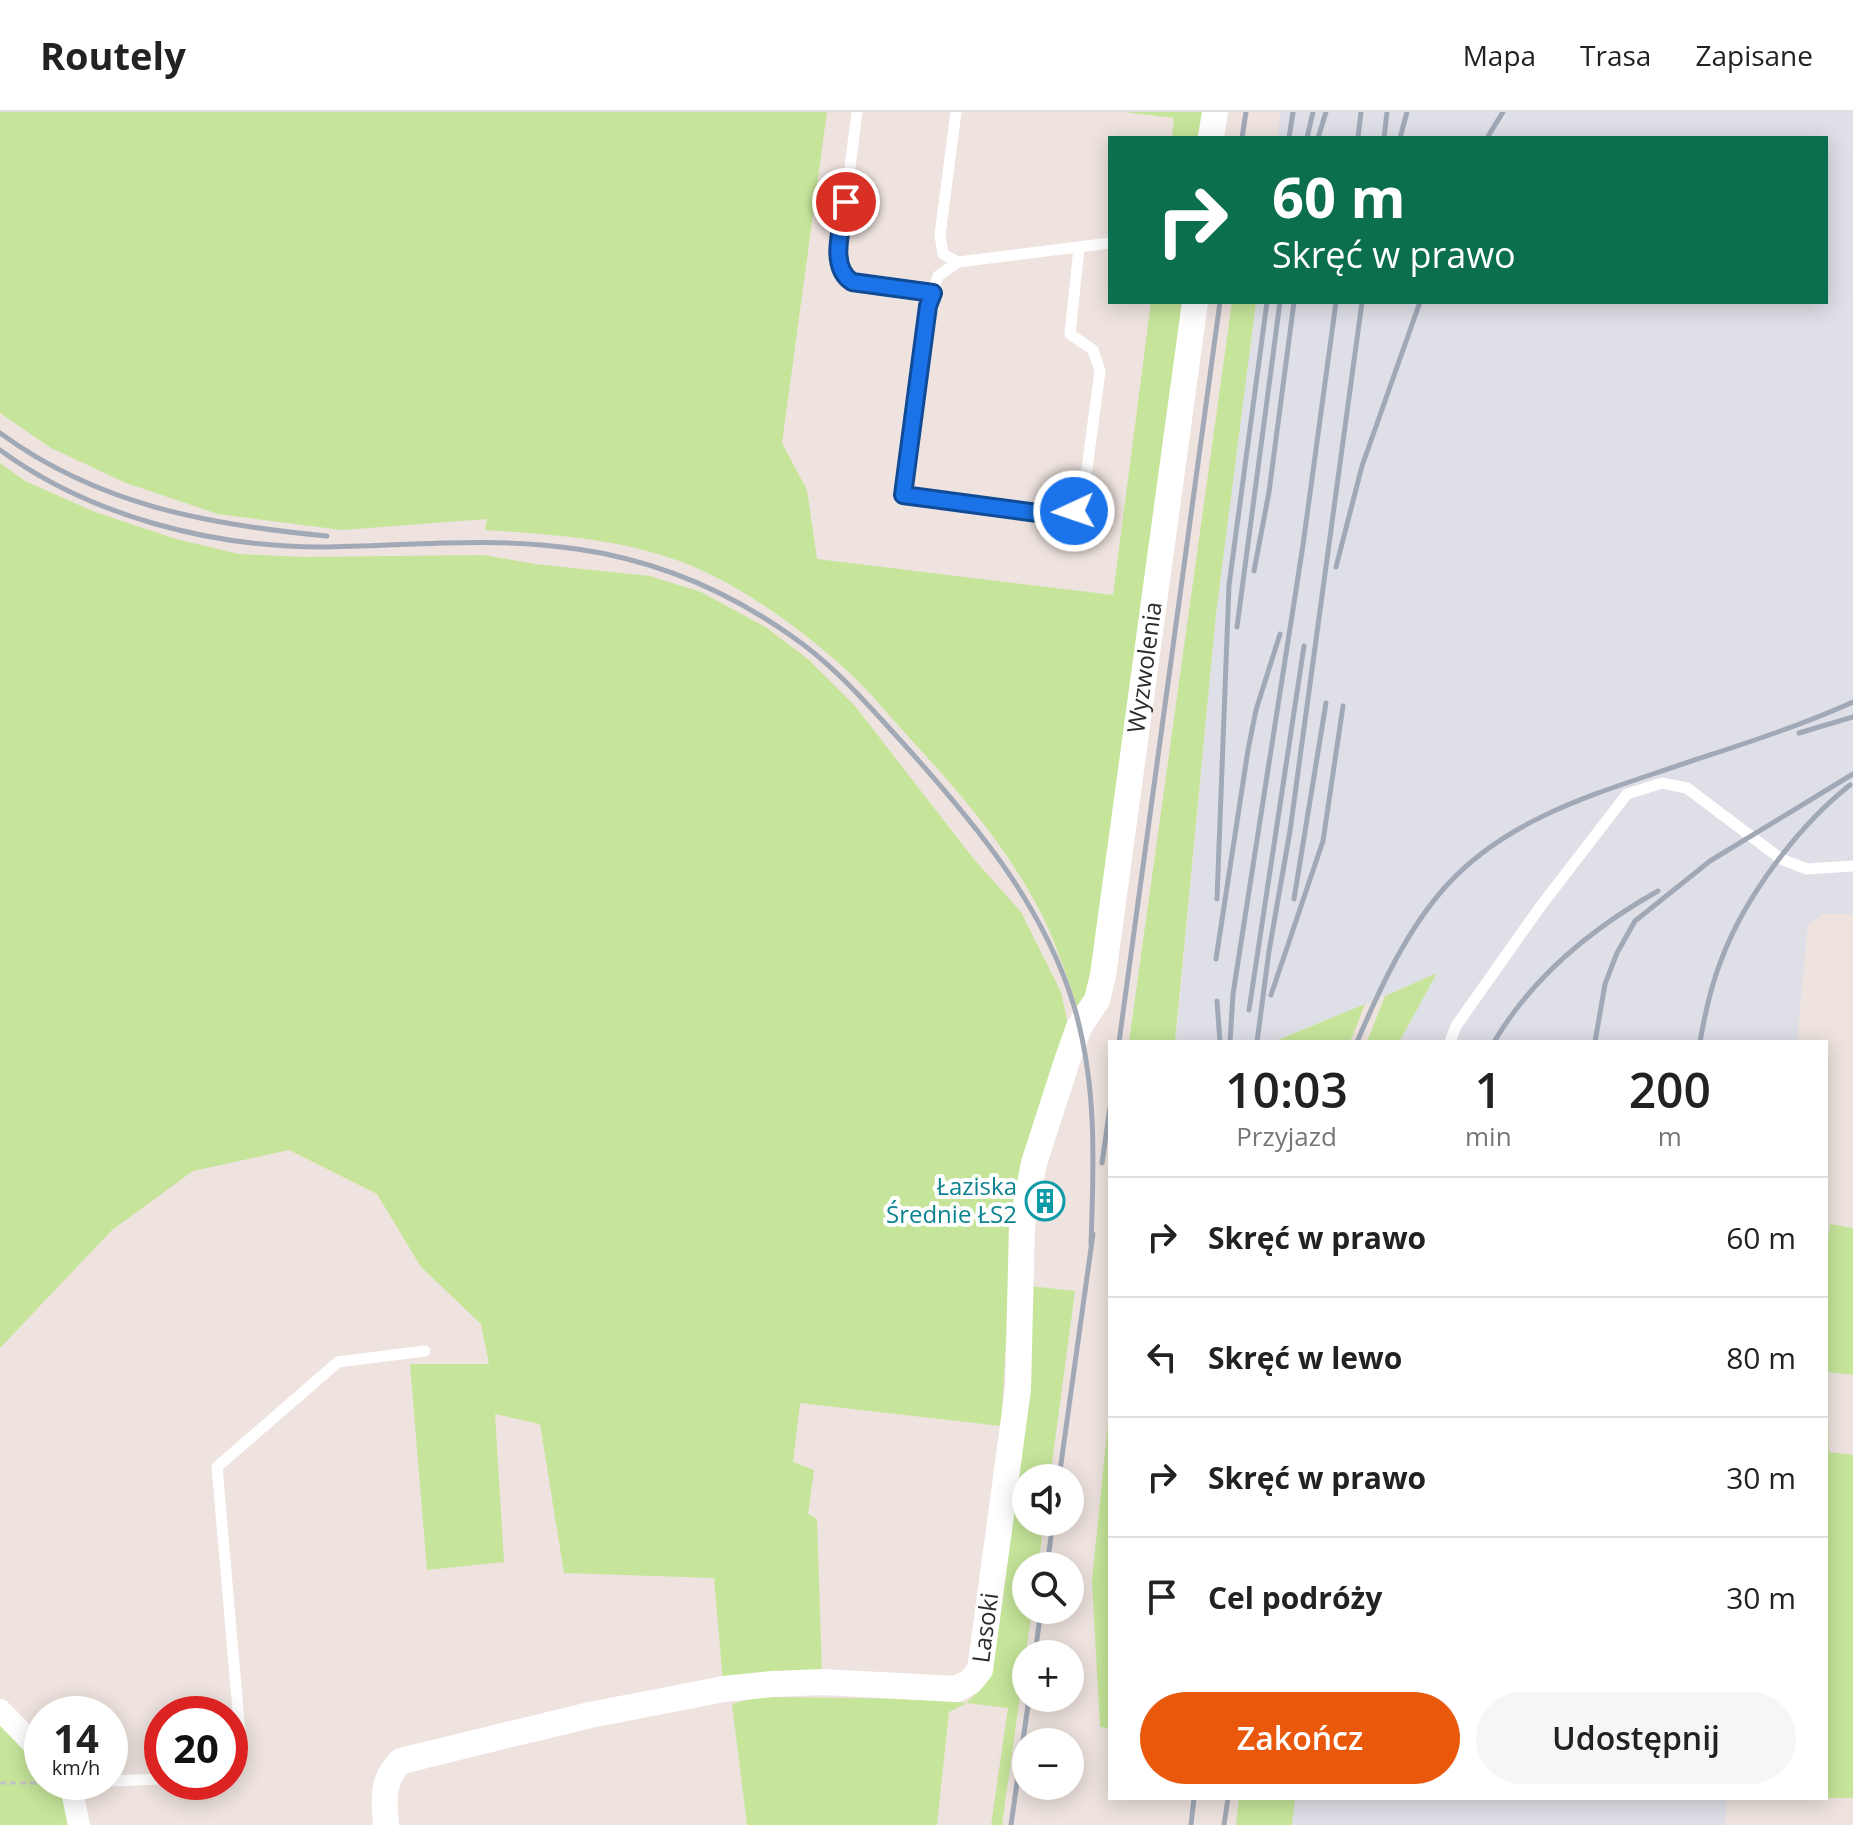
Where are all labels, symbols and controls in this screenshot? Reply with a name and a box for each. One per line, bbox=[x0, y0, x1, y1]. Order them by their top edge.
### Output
text: Routely bbox=[40, 29, 186, 81]
text: Mapa bbox=[1463, 36, 1536, 74]
text: Trasa bbox=[1580, 36, 1651, 74]
text: Zapisane bbox=[1695, 36, 1813, 74]
text: 60 m bbox=[1272, 158, 1406, 234]
pin bbox=[812, 168, 880, 236]
icon: right bbox=[1140, 168, 1244, 272]
icon: arrive bbox=[824, 180, 868, 224]
text: Skręć w prawo bbox=[1272, 230, 1516, 279]
position arrow bbox=[1032, 469, 1116, 553]
street label: Wyzwolenia bbox=[1118, 599, 1169, 735]
text: 10:03 bbox=[1225, 1057, 1348, 1122]
text: 1 bbox=[1475, 1057, 1502, 1122]
text: 200 bbox=[1629, 1057, 1711, 1122]
text: Przyjazd bbox=[1236, 1118, 1337, 1154]
text: min bbox=[1465, 1118, 1512, 1154]
text: m bbox=[1658, 1118, 1682, 1154]
place label: Łaziska Średnie ŁS2 bbox=[886, 1169, 1017, 1230]
building icon: Łaziska Średnie ŁS2 bbox=[1024, 1180, 1066, 1222]
icon: right bbox=[1140, 1215, 1184, 1259]
text: Skręć w prawo bbox=[1208, 1217, 1426, 1258]
text: 60 m bbox=[1726, 1217, 1796, 1258]
icon: left bbox=[1140, 1335, 1184, 1379]
text: Skręć w lewo bbox=[1208, 1337, 1402, 1378]
text: 80 m bbox=[1726, 1337, 1796, 1378]
icon: right bbox=[1140, 1455, 1184, 1499]
text: Skręć w prawo bbox=[1208, 1457, 1426, 1498]
text: 30 m bbox=[1726, 1457, 1796, 1498]
map controls bbox=[1012, 1464, 1084, 1800]
button: sound bbox=[1012, 1464, 1084, 1536]
button: search bbox=[1012, 1552, 1084, 1624]
icon: arrive bbox=[1140, 1575, 1184, 1619]
text: Cel podróży bbox=[1208, 1577, 1382, 1618]
text: 30 m bbox=[1726, 1577, 1796, 1618]
street label: Lasoki bbox=[963, 1590, 1005, 1665]
button: + bbox=[1012, 1640, 1084, 1712]
button: Zakończ bbox=[1140, 1692, 1460, 1784]
button: Udostępnij bbox=[1476, 1692, 1796, 1784]
speed limit sign: 20 bbox=[144, 1696, 248, 1800]
text: 14 bbox=[53, 1710, 99, 1765]
button: − bbox=[1012, 1728, 1084, 1800]
text: km/h bbox=[52, 1754, 100, 1781]

